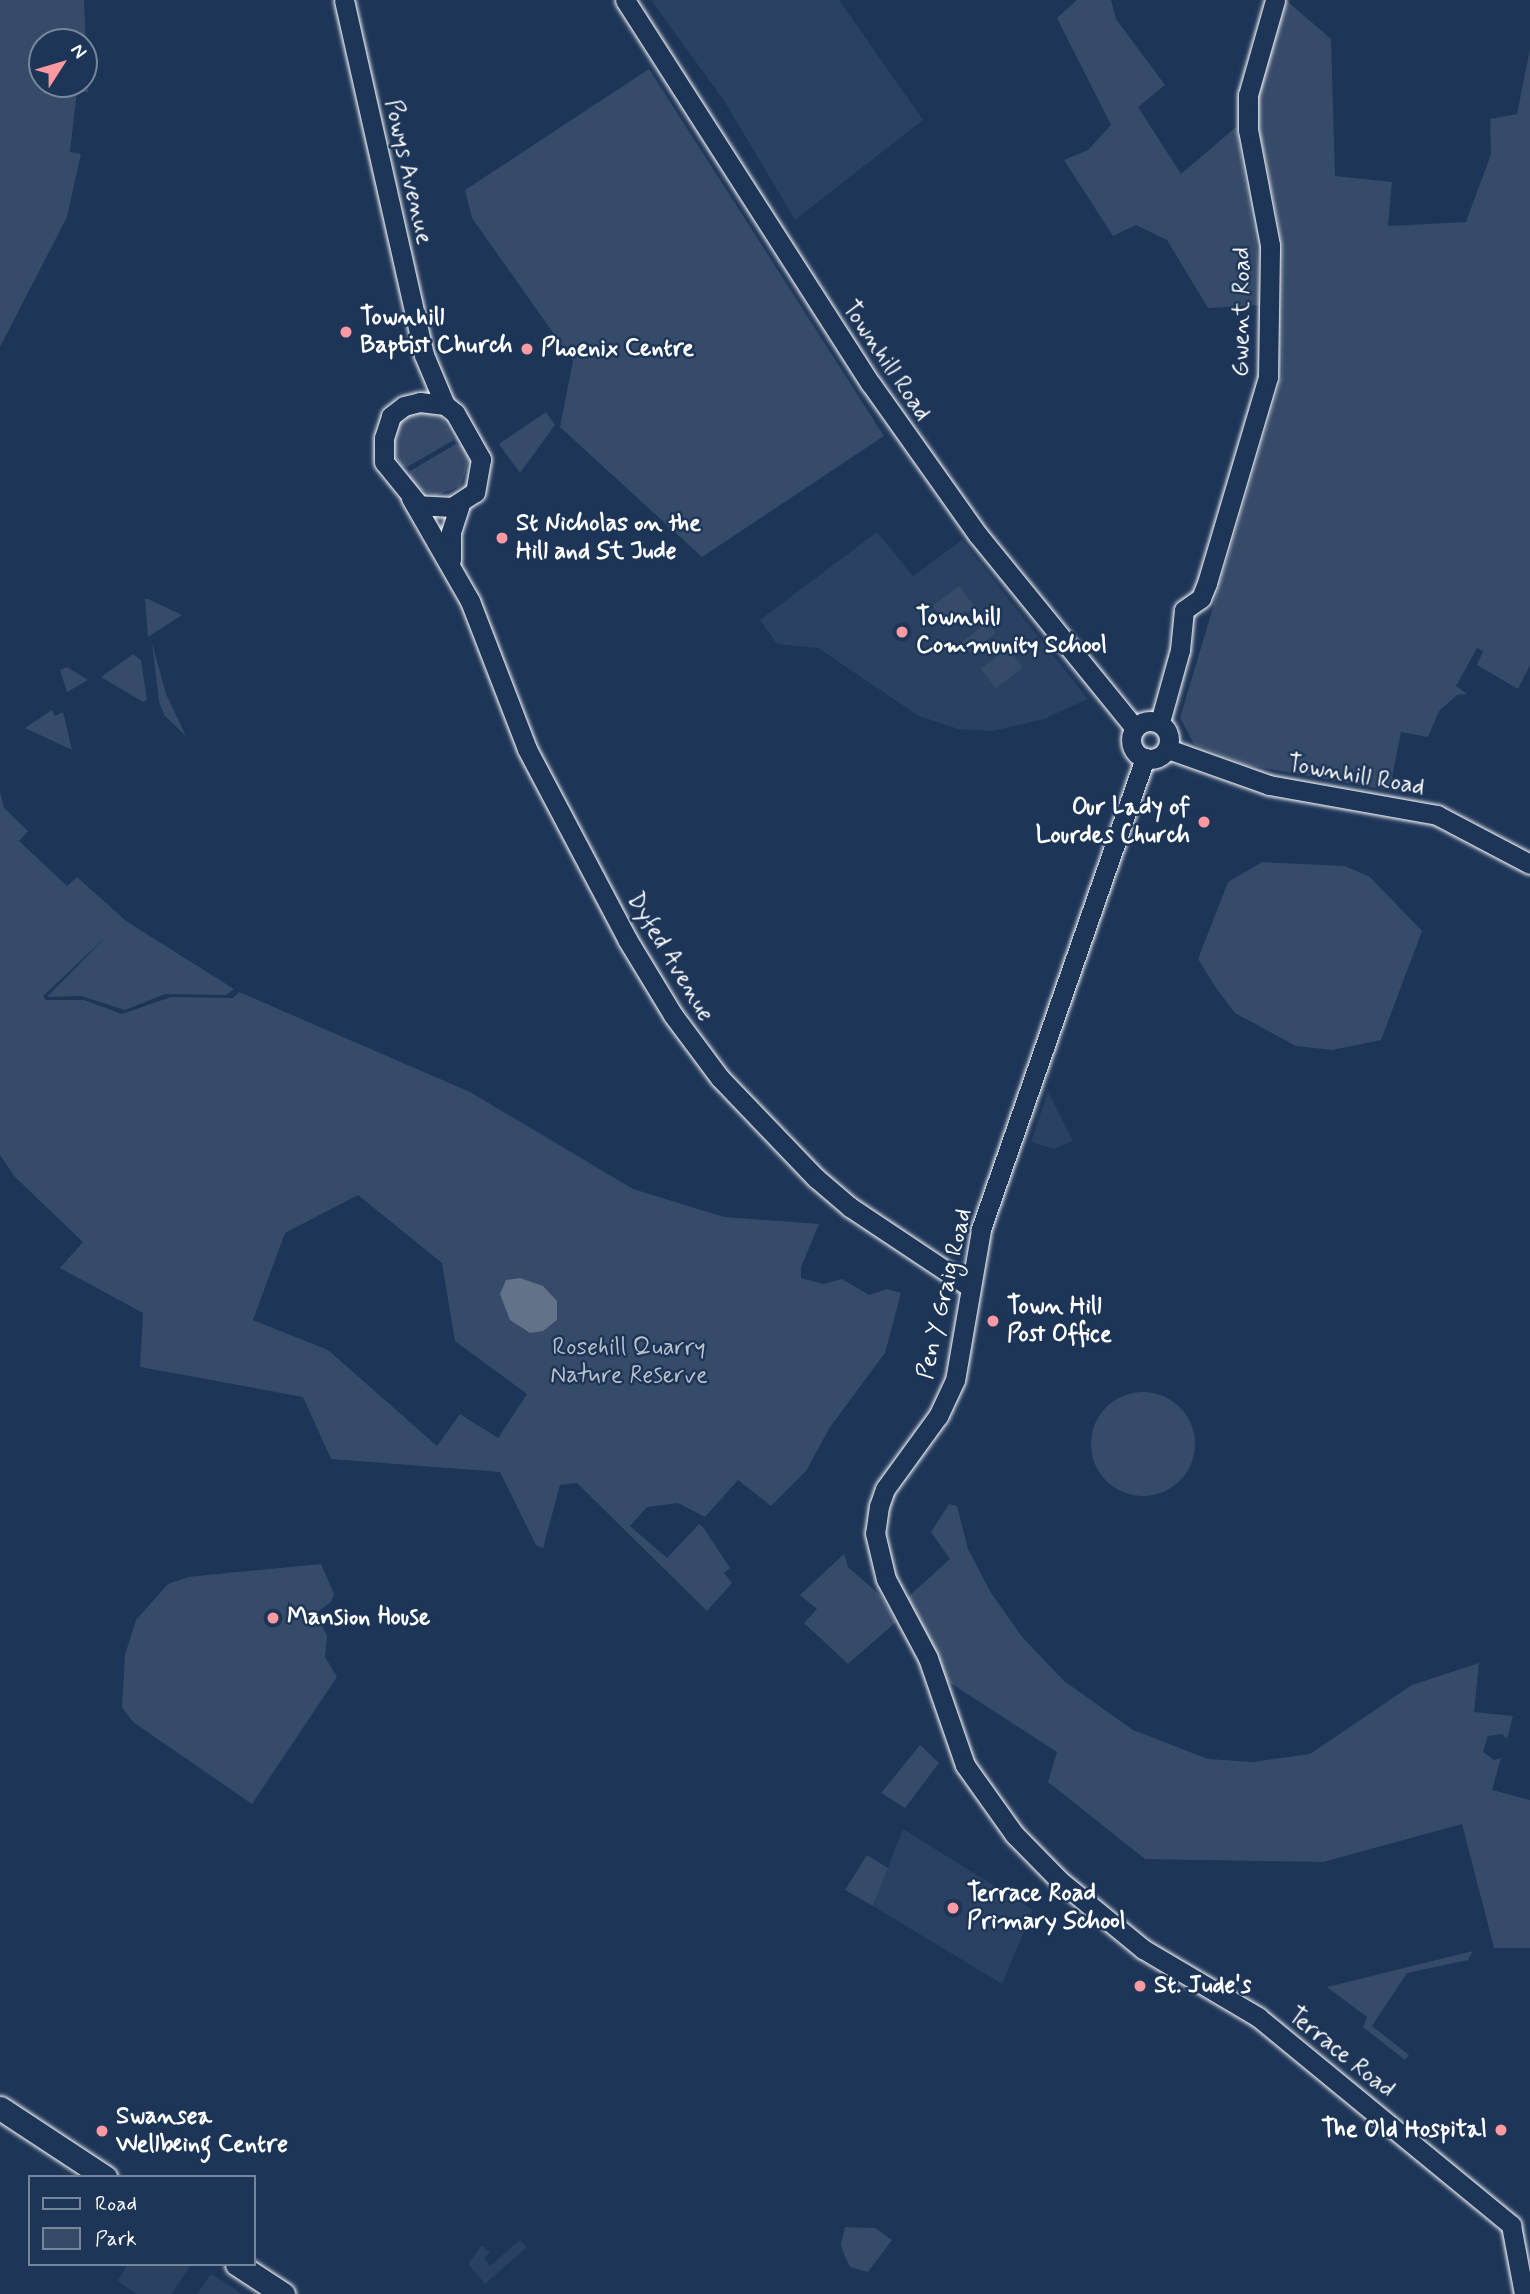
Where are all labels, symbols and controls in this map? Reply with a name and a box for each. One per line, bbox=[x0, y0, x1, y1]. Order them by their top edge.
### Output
north arrow bbox=[28, 28, 98, 98]
text: N bbox=[65, 39, 92, 64]
street label: Powys Avenue bbox=[378, 100, 438, 244]
street label: Gwent Road bbox=[1226, 247, 1258, 377]
street label: Townhill Road bbox=[835, 295, 937, 427]
place label: Townhill Baptist Church bbox=[360, 304, 512, 360]
marker: Townhill Baptist Church bbox=[338, 324, 354, 340]
place label: Phoenix Centre bbox=[541, 335, 699, 363]
marker: Phoenix Centre bbox=[519, 341, 535, 357]
place label: St Nicholas on the Hill and St Jude bbox=[516, 510, 696, 566]
marker: St Nicholas on the Hill and St Jude bbox=[494, 530, 510, 546]
place label: Townhill Community School bbox=[916, 604, 1107, 660]
marker: Townhill Community School bbox=[894, 624, 910, 640]
street label: Townhill Road bbox=[1285, 750, 1427, 802]
place label: Our Lady of Lourdes Church bbox=[1030, 794, 1190, 850]
marker: Our Lady of Lourdes Church bbox=[1196, 814, 1212, 830]
street label: Dyfed Avenue bbox=[621, 889, 719, 1025]
street label: Pen Y Graig Road bbox=[911, 1205, 979, 1383]
place label: Town Hill Post Office bbox=[1007, 1293, 1112, 1349]
marker: Town Hill Post Office bbox=[985, 1313, 1001, 1329]
park label: Rosehill Quarry Nature Reserve bbox=[549, 1334, 709, 1390]
place label: Mansion House bbox=[287, 1604, 434, 1632]
marker: Mansion House bbox=[265, 1610, 281, 1626]
place label: Terrace Road Primary School bbox=[967, 1880, 1125, 1936]
marker: Terrace Road Primary School bbox=[945, 1900, 961, 1916]
place label: St. Jude's bbox=[1154, 1972, 1251, 2000]
marker: St. Jude's bbox=[1132, 1978, 1148, 1994]
street label: Terrace Road bbox=[1282, 2001, 1400, 2105]
place label: Swansea Wellbeing Centre bbox=[116, 2103, 292, 2159]
place label: The Old Hospital bbox=[1318, 2116, 1487, 2144]
marker: The Old Hospital bbox=[1493, 2122, 1509, 2138]
marker: Swansea Wellbeing Centre bbox=[94, 2123, 110, 2139]
legend bbox=[28, 2175, 256, 2266]
text: Road bbox=[95, 2190, 137, 2218]
text: Park bbox=[95, 2225, 137, 2253]

